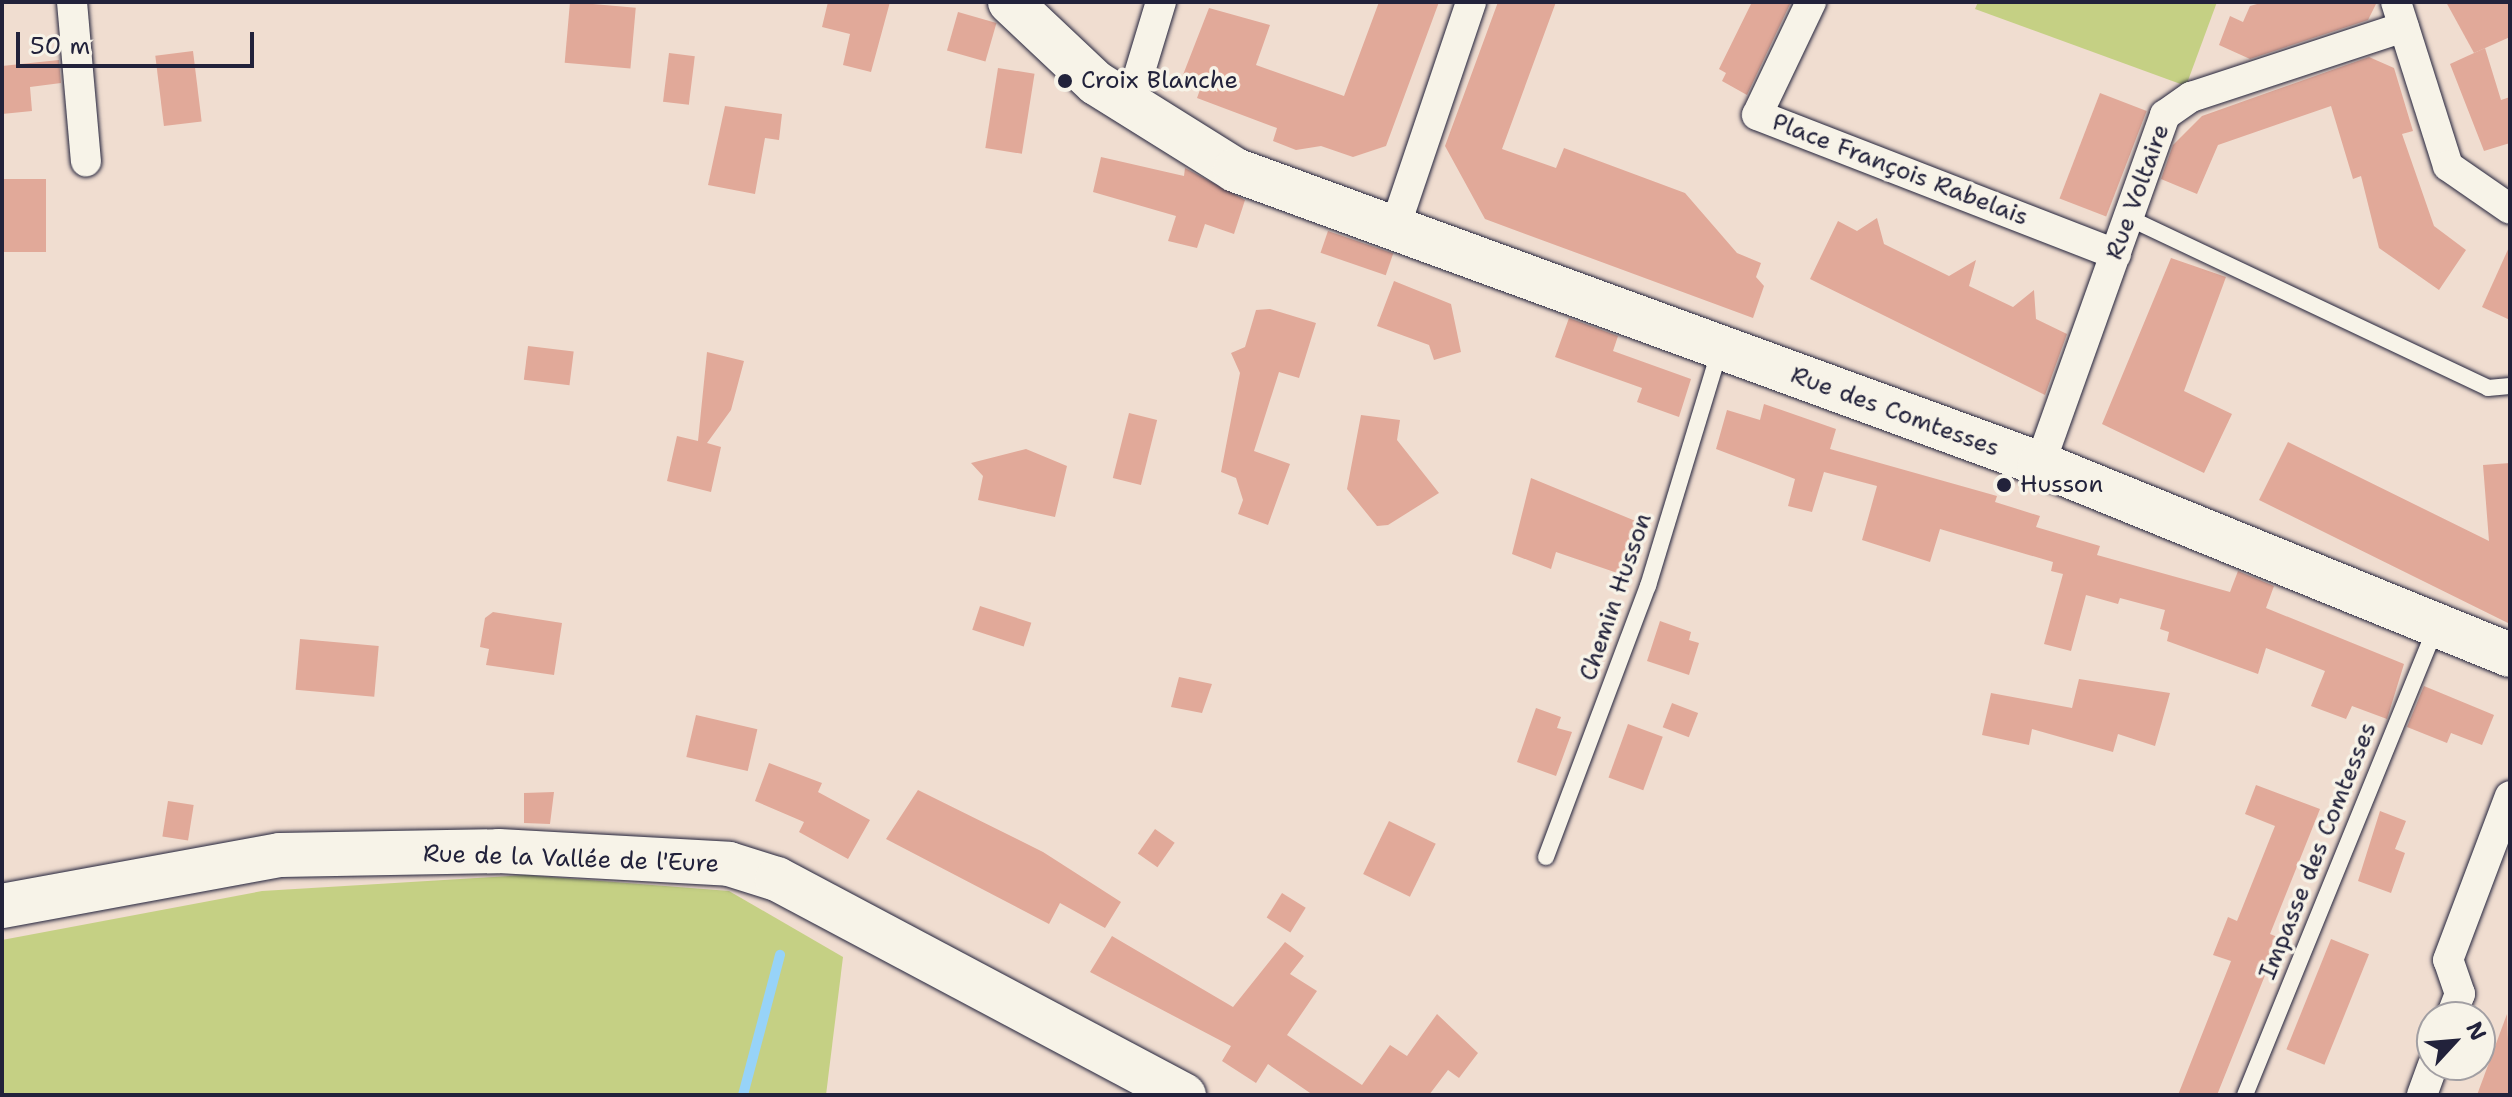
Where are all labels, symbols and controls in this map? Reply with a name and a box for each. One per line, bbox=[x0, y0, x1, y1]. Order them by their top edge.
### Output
scale bar bbox=[20, 16, 258, 66]
text: 50 m bbox=[30, 30, 90, 62]
place label: Croix Blanche bbox=[1081, 67, 1238, 95]
marker: Croix Blanche bbox=[1056, 72, 1074, 90]
street label: Place François Rabelais bbox=[1768, 108, 2032, 232]
street label: Rue Voltaire bbox=[2100, 120, 2176, 264]
street label: Rue des Comtesses bbox=[1787, 361, 2003, 463]
place label: Husson bbox=[2020, 471, 2103, 499]
marker: Husson bbox=[1995, 476, 2013, 494]
street label: Chemin Husson bbox=[1574, 509, 1658, 685]
street label: Impasse des Comtesses bbox=[2253, 718, 2383, 984]
street label: Rue de la Vallée de l'Eure bbox=[422, 839, 720, 879]
north arrow bbox=[2416, 1001, 2496, 1081]
text: N bbox=[2459, 1017, 2493, 1045]

